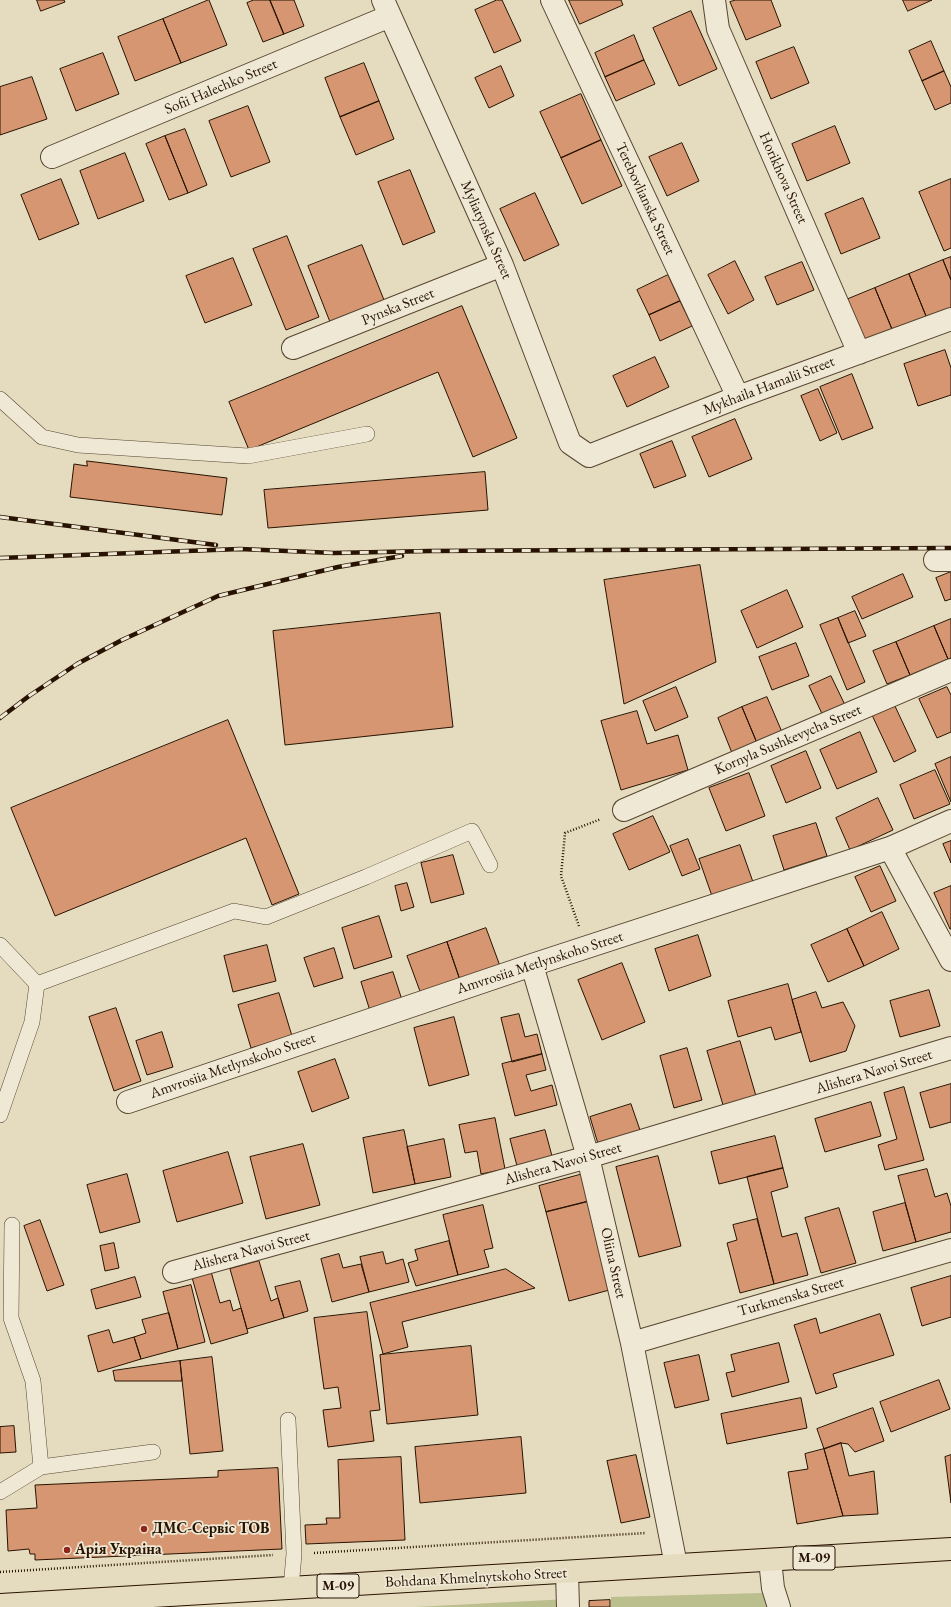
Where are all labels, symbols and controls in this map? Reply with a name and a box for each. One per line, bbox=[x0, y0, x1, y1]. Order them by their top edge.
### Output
street label: Sofii Halechko Street bbox=[162, 55, 280, 119]
street label: Horikhova Street bbox=[755, 129, 811, 227]
street label: Terebovlianska Street bbox=[611, 140, 679, 258]
street label: Myliatynska Street bbox=[456, 178, 516, 282]
street label: Pynska Street bbox=[359, 284, 437, 330]
street label: Mykhaila Hamalii Street bbox=[701, 353, 837, 419]
street label: Kornyla Sushkevycha Street bbox=[712, 701, 864, 779]
street label: Amvrosiia Metlynskoho Street bbox=[455, 928, 625, 998]
street label: Amvrosiia Metlynskoho Street bbox=[148, 1029, 318, 1103]
street label: Alishera Navoi Street bbox=[814, 1046, 934, 1098]
street label: Alishera Navoi Street bbox=[502, 1139, 624, 1189]
street label: Oliina Street bbox=[596, 1226, 630, 1300]
street label: Alishera Navoi Street bbox=[190, 1227, 312, 1275]
street label: Turkmenska Street bbox=[736, 1273, 846, 1321]
place label: ДМС-Сервіс ТОВ bbox=[152, 1520, 269, 1538]
marker: ДМС-Сервіс ТОВ bbox=[139, 1524, 149, 1534]
place label: Арія Украіна bbox=[75, 1541, 162, 1559]
marker: Арія Украіна bbox=[62, 1545, 72, 1555]
road number: М-09 bbox=[793, 1546, 835, 1570]
street label: Bohdana Khmelnytskoho Street bbox=[385, 1564, 567, 1592]
road number: М-09 bbox=[317, 1574, 359, 1598]

